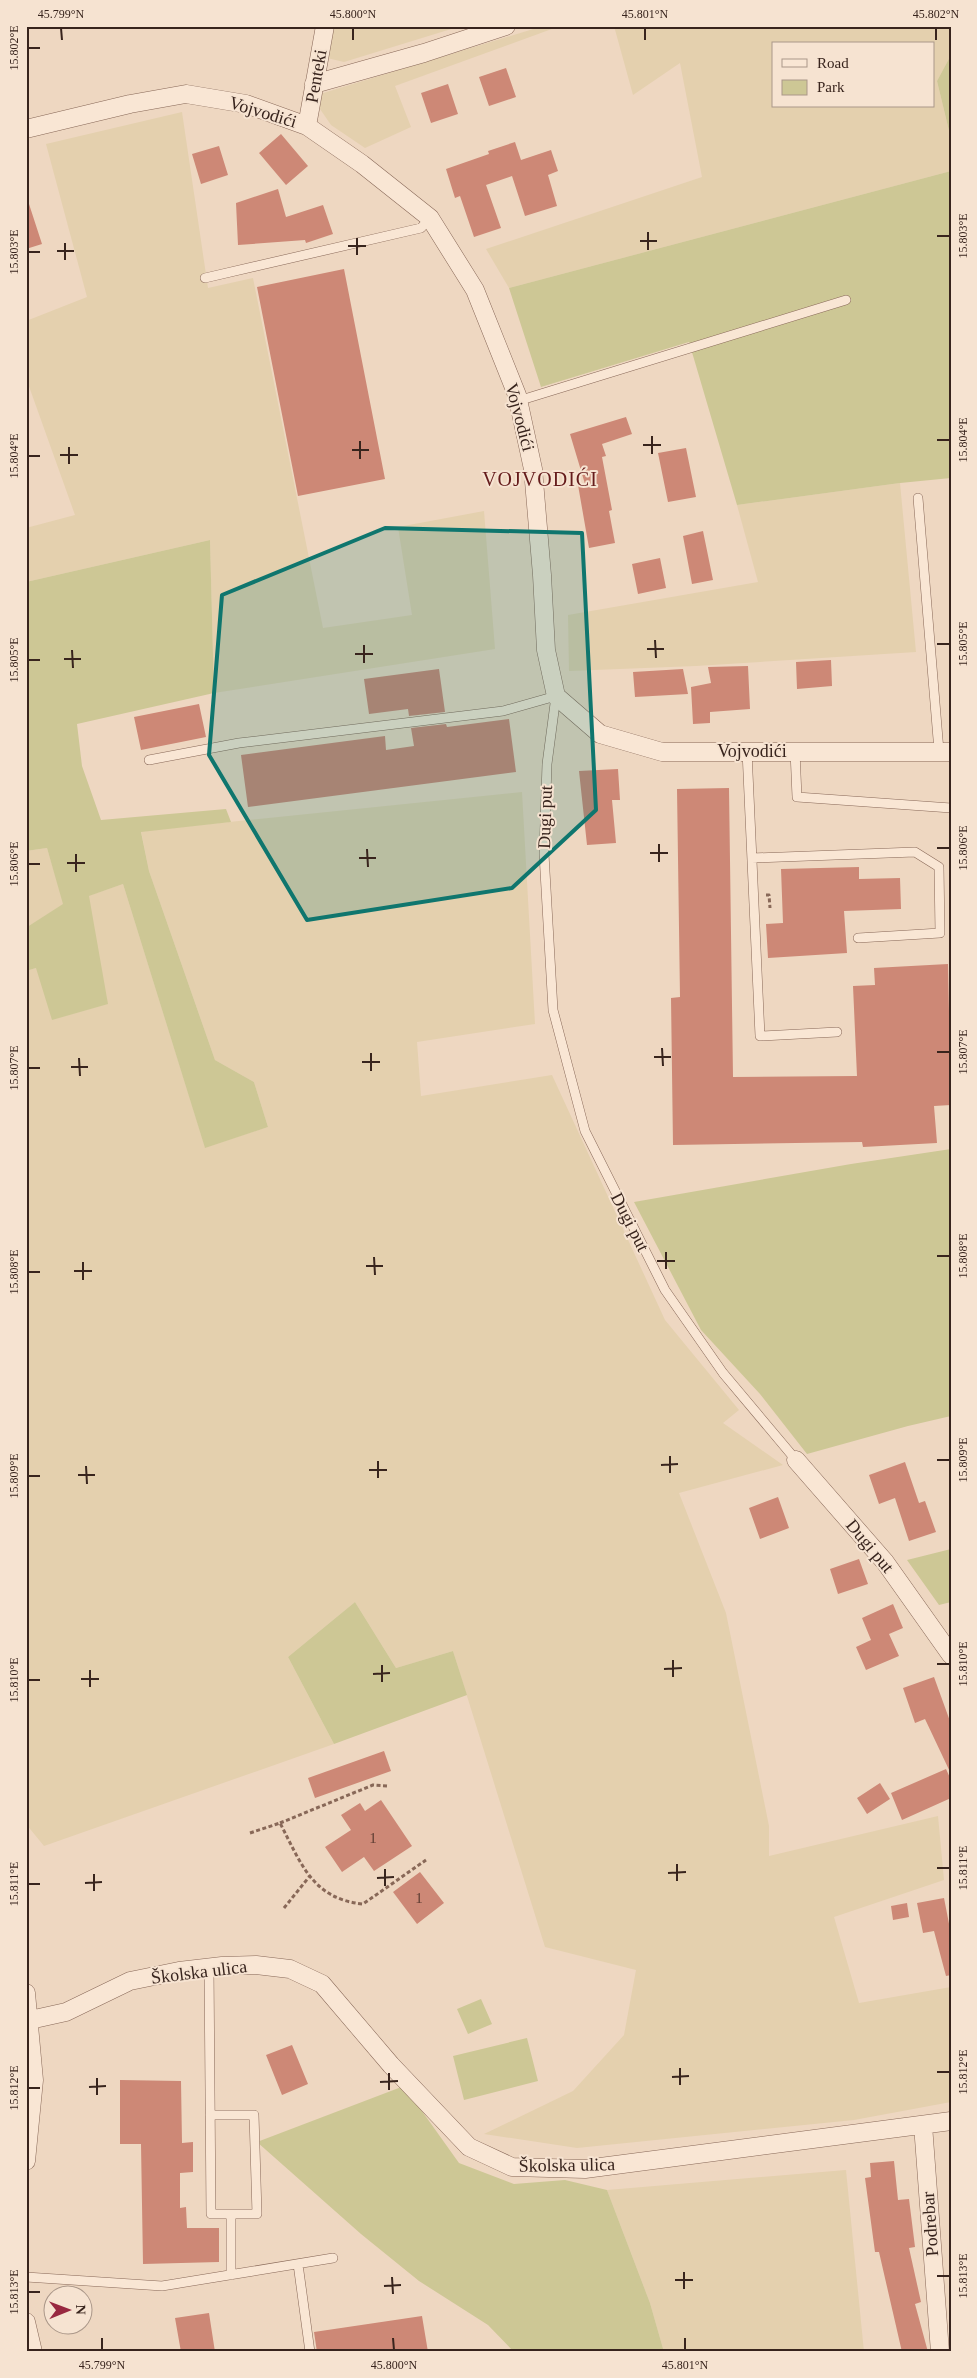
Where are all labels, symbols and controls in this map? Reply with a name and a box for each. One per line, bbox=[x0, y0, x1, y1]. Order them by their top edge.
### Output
text: 45.799°N bbox=[38, 7, 85, 21]
text: 45.800°N bbox=[330, 7, 377, 21]
text: 45.801°N bbox=[622, 7, 669, 21]
text: 45.802°N bbox=[913, 7, 960, 21]
text: 15.802°E bbox=[7, 25, 21, 71]
legend bbox=[772, 42, 934, 108]
street label: Penteki bbox=[301, 48, 331, 104]
text: Road bbox=[817, 55, 849, 71]
text: Park bbox=[817, 79, 845, 95]
street label: Vojvodići bbox=[227, 92, 299, 132]
text: 15.803°E bbox=[956, 213, 970, 259]
text: 15.803°E bbox=[7, 229, 21, 275]
street label: Vojvodići bbox=[501, 381, 539, 453]
text: 15.804°E bbox=[956, 417, 970, 463]
text: 15.804°E bbox=[7, 433, 21, 479]
district label: VOJVODIĆI bbox=[482, 467, 598, 490]
text: 15.805°E bbox=[956, 621, 970, 667]
text: 15.805°E bbox=[7, 637, 21, 683]
street label: Vojvodići bbox=[717, 741, 787, 761]
street label: Dugi put bbox=[534, 785, 556, 849]
text: 15.806°E bbox=[956, 825, 970, 871]
text: 15.806°E bbox=[7, 841, 21, 887]
text: 15.807°E bbox=[956, 1029, 970, 1075]
text: 15.807°E bbox=[7, 1045, 21, 1091]
street label: Dugi put bbox=[607, 1189, 653, 1255]
text: 15.808°E bbox=[956, 1233, 970, 1279]
text: 15.808°E bbox=[7, 1249, 21, 1295]
text: 15.809°E bbox=[956, 1437, 970, 1483]
text: 15.809°E bbox=[7, 1453, 21, 1499]
street label: Dugi put bbox=[842, 1515, 898, 1577]
text: 15.810°E bbox=[956, 1641, 970, 1687]
text: 15.810°E bbox=[7, 1657, 21, 1703]
house number: 1 bbox=[369, 1830, 377, 1846]
text: 15.811°E bbox=[956, 1846, 970, 1890]
text: 15.811°E bbox=[7, 1862, 21, 1906]
house number: 1 bbox=[415, 1890, 423, 1906]
street label: Školska ulica bbox=[150, 1955, 248, 1988]
text: 15.812°E bbox=[956, 2049, 970, 2095]
text: 15.812°E bbox=[7, 2065, 21, 2111]
street label: Školska ulica bbox=[519, 2153, 615, 2176]
street label: Podrebar bbox=[918, 2191, 942, 2257]
text: 15.813°E bbox=[956, 2253, 970, 2299]
text: 15.813°E bbox=[7, 2269, 21, 2315]
north arrow bbox=[42, 2286, 92, 2336]
text: N bbox=[73, 2305, 88, 2315]
text: 45.799°N bbox=[79, 2358, 126, 2372]
text: 45.800°N bbox=[371, 2358, 418, 2372]
text: 45.801°N bbox=[662, 2358, 709, 2372]

